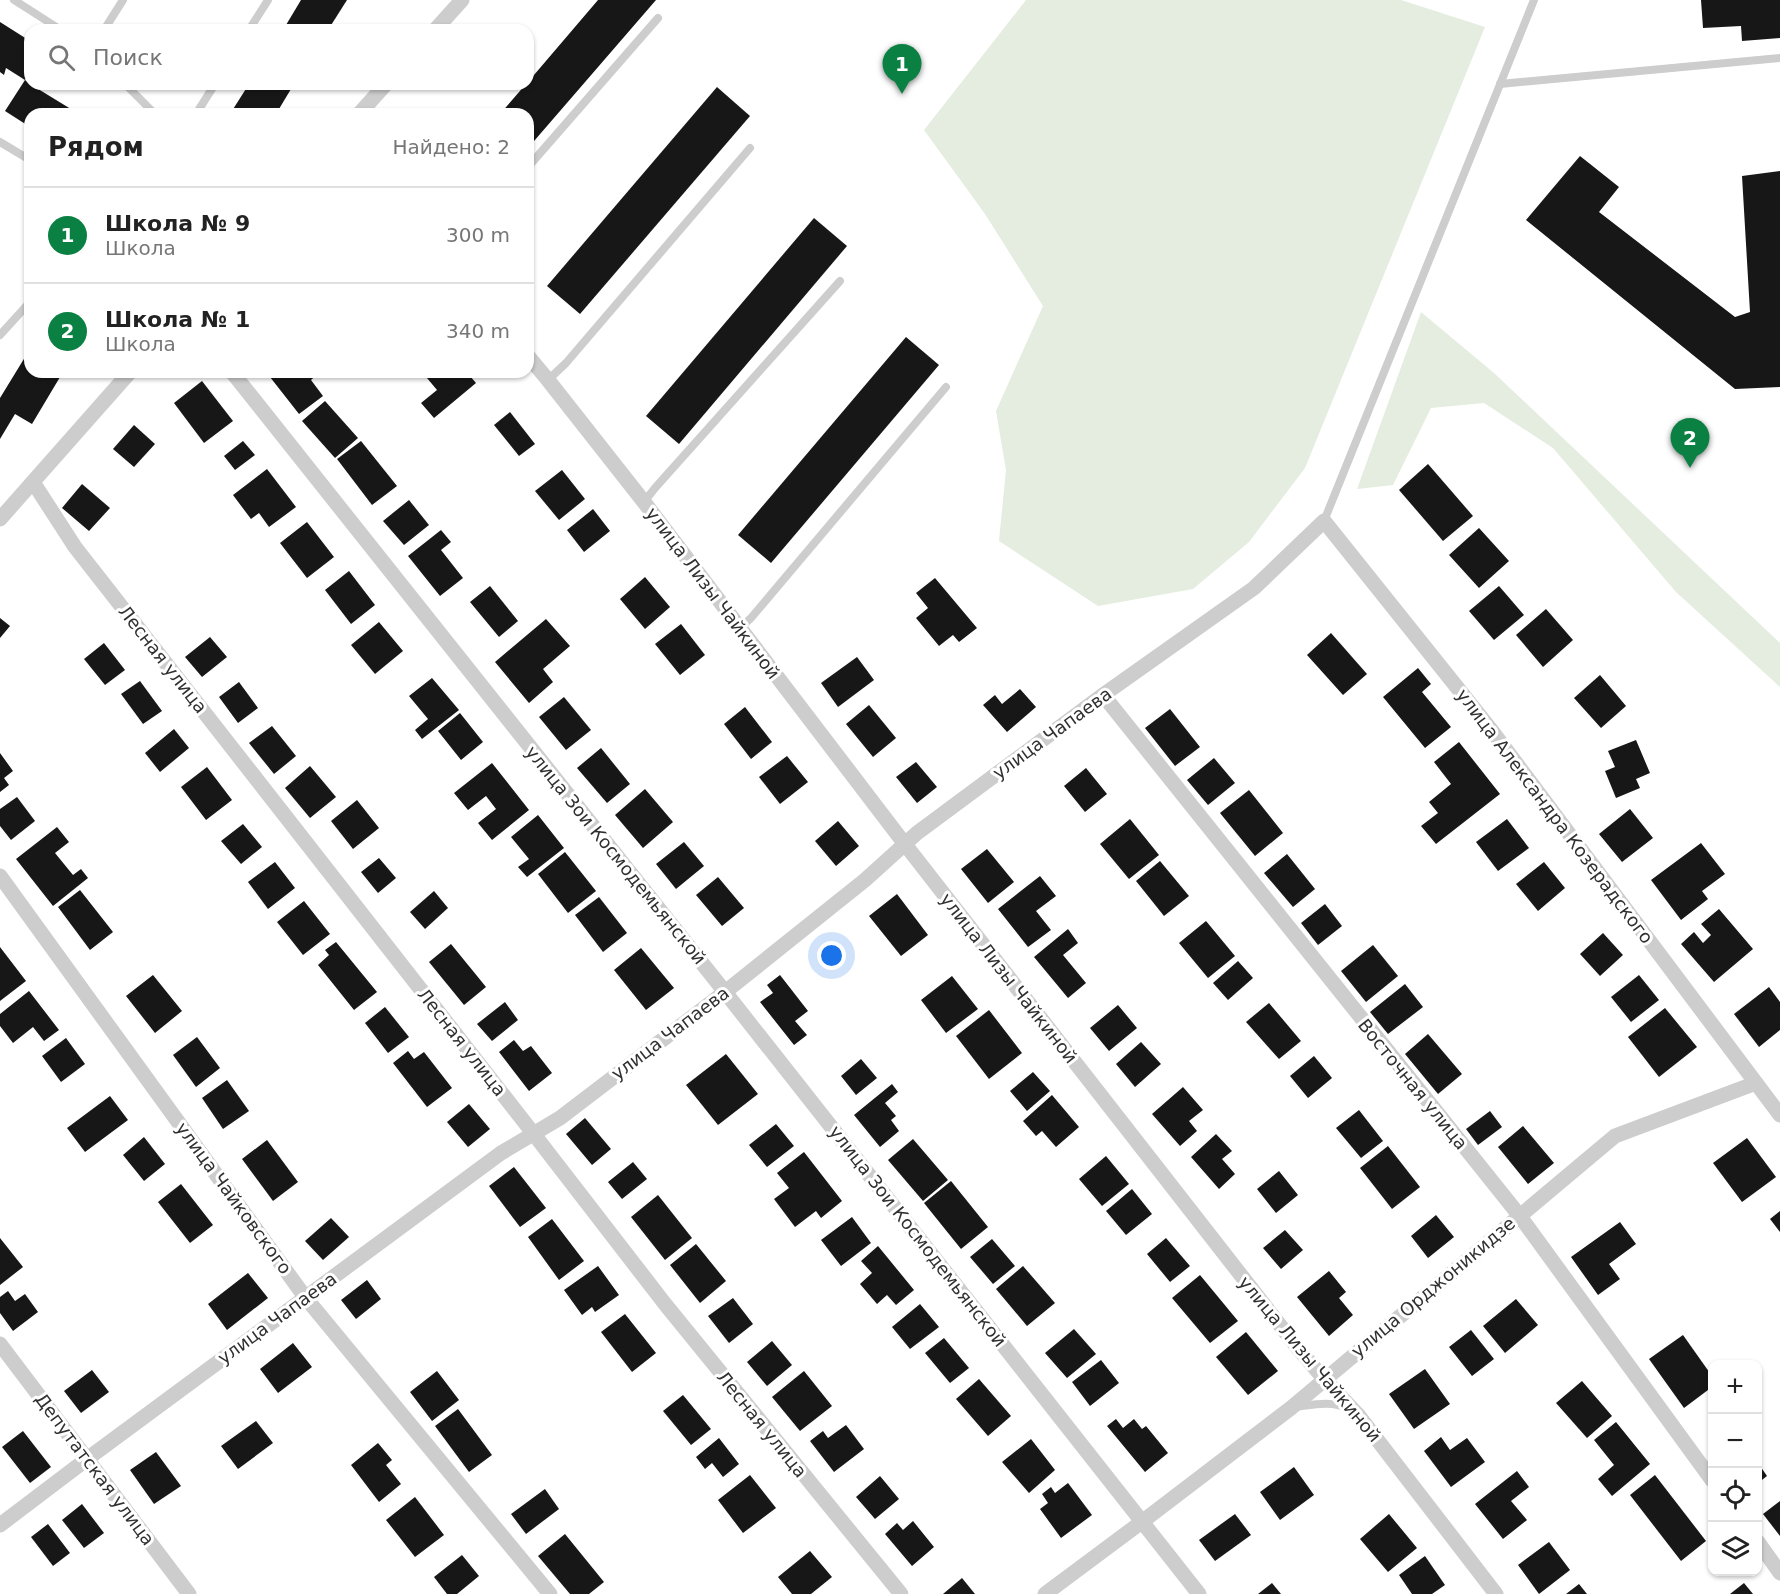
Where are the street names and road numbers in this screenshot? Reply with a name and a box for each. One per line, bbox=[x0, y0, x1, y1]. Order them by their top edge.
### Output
street label: улица Лизы Чайкиной bbox=[642, 503, 784, 683]
street label: Лесная улица bbox=[114, 601, 212, 717]
street label: улица Чапаева bbox=[988, 683, 1116, 783]
street label: улица Александра Козерадского bbox=[1452, 684, 1658, 948]
street label: улица Зои Космодемьянской bbox=[521, 742, 711, 968]
street label: улица Лизы Чайкиной bbox=[936, 889, 1082, 1067]
street label: улица Чапаева bbox=[607, 982, 733, 1084]
street label: Лесная улица bbox=[413, 984, 511, 1100]
street label: Восточная улица bbox=[1354, 1014, 1472, 1154]
street label: улица Чайковского bbox=[172, 1118, 296, 1278]
street label: улица Зои Космодемьянской bbox=[825, 1121, 1011, 1351]
street label: улица Орджоникидзе bbox=[1347, 1212, 1519, 1362]
street label: улица Чапаева bbox=[213, 1268, 341, 1368]
street label: улица Лизы Чайкиной bbox=[1235, 1272, 1385, 1446]
street label: Лесная улица bbox=[713, 1366, 811, 1482]
street label: Депутатская улица bbox=[31, 1389, 159, 1549]

